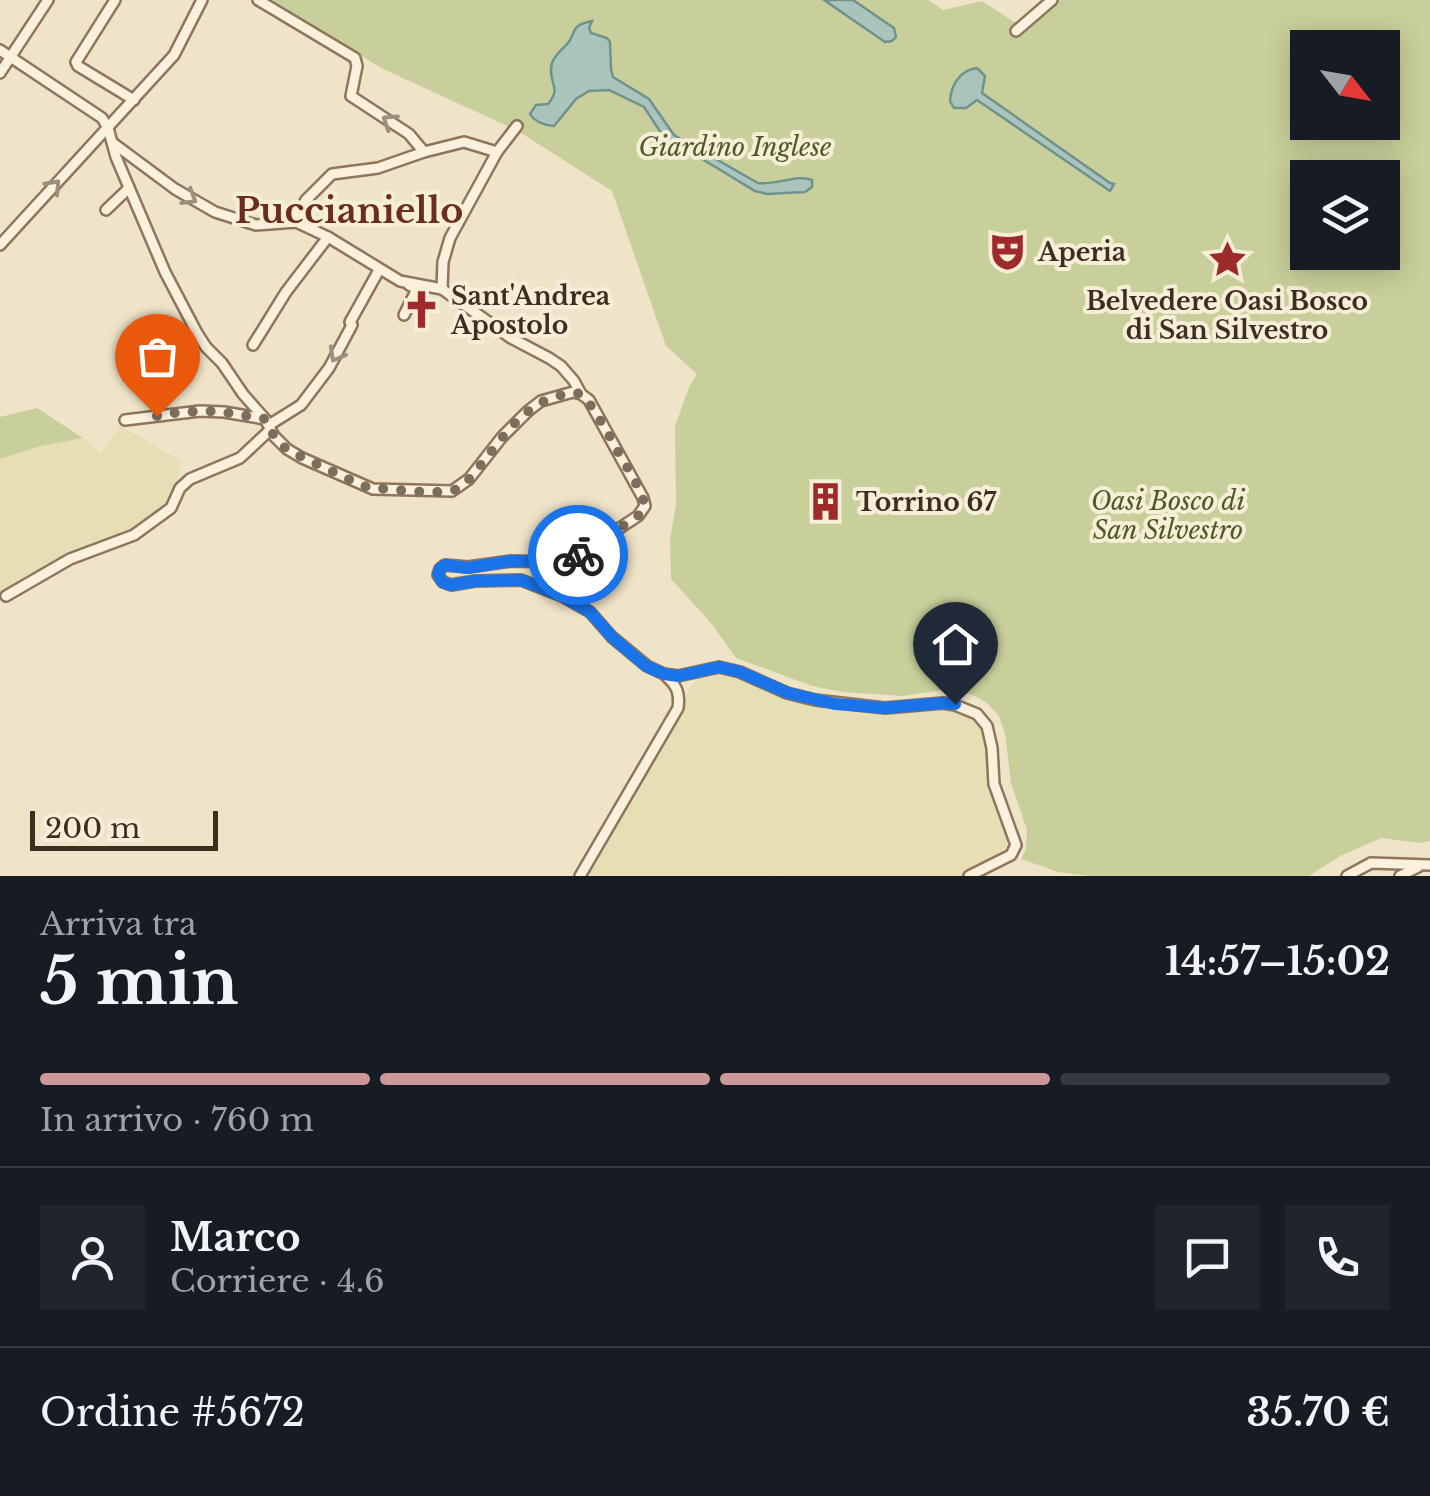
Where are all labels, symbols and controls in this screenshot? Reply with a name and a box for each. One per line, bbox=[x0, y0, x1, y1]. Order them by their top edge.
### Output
north arrow bbox=[1290, 30, 1400, 140]
map controls bbox=[1290, 30, 1400, 270]
one-way arrow bbox=[382, 115, 400, 134]
park label: Giardino Inglese bbox=[639, 132, 832, 163]
button: layers bbox=[1290, 160, 1400, 270]
one-way arrow bbox=[42, 179, 60, 198]
one-way arrow bbox=[179, 186, 197, 205]
district label: Puccianiello bbox=[235, 189, 463, 232]
theatre icon: Aperia bbox=[987, 231, 1029, 273]
place label: Aperia bbox=[1037, 237, 1127, 268]
place icon: Belvedere Oasi Bosco di San Silvestro bbox=[1206, 239, 1248, 281]
place label: Sant'Andrea Apostolo bbox=[450, 281, 611, 341]
place label: Belvedere Oasi Bosco di San Silvestro bbox=[1086, 286, 1368, 346]
church icon: Sant'Andrea Apostolo bbox=[400, 289, 442, 331]
pin bbox=[115, 314, 200, 417]
icon: bag bbox=[130, 329, 185, 384]
one-way arrow bbox=[328, 344, 348, 362]
building icon: Torrino 67 bbox=[805, 481, 847, 523]
park label: Oasi Bosco di San Silvestro bbox=[1091, 486, 1246, 546]
place label: Torrino 67 bbox=[856, 487, 997, 518]
courier bbox=[528, 505, 628, 605]
icon: bike bbox=[551, 528, 606, 583]
pin bbox=[913, 602, 998, 705]
icon: home bbox=[928, 617, 983, 672]
scale bar bbox=[30, 806, 218, 850]
text: 200 m bbox=[45, 811, 140, 846]
text: Arriva tra bbox=[40, 904, 197, 944]
text: 14:57–15:02 bbox=[1165, 938, 1390, 985]
text: 5 min bbox=[40, 941, 239, 1022]
text: In arrivo · 760 m bbox=[40, 1100, 314, 1140]
button: person bbox=[40, 1205, 145, 1310]
button: chat bbox=[1155, 1205, 1260, 1310]
button: phone bbox=[1285, 1205, 1390, 1310]
text: Marco bbox=[170, 1214, 301, 1261]
text: Corriere · 4.6 bbox=[170, 1261, 384, 1301]
text: Ordine #5672 bbox=[40, 1389, 305, 1436]
text: 35.70 € bbox=[1246, 1389, 1390, 1436]

